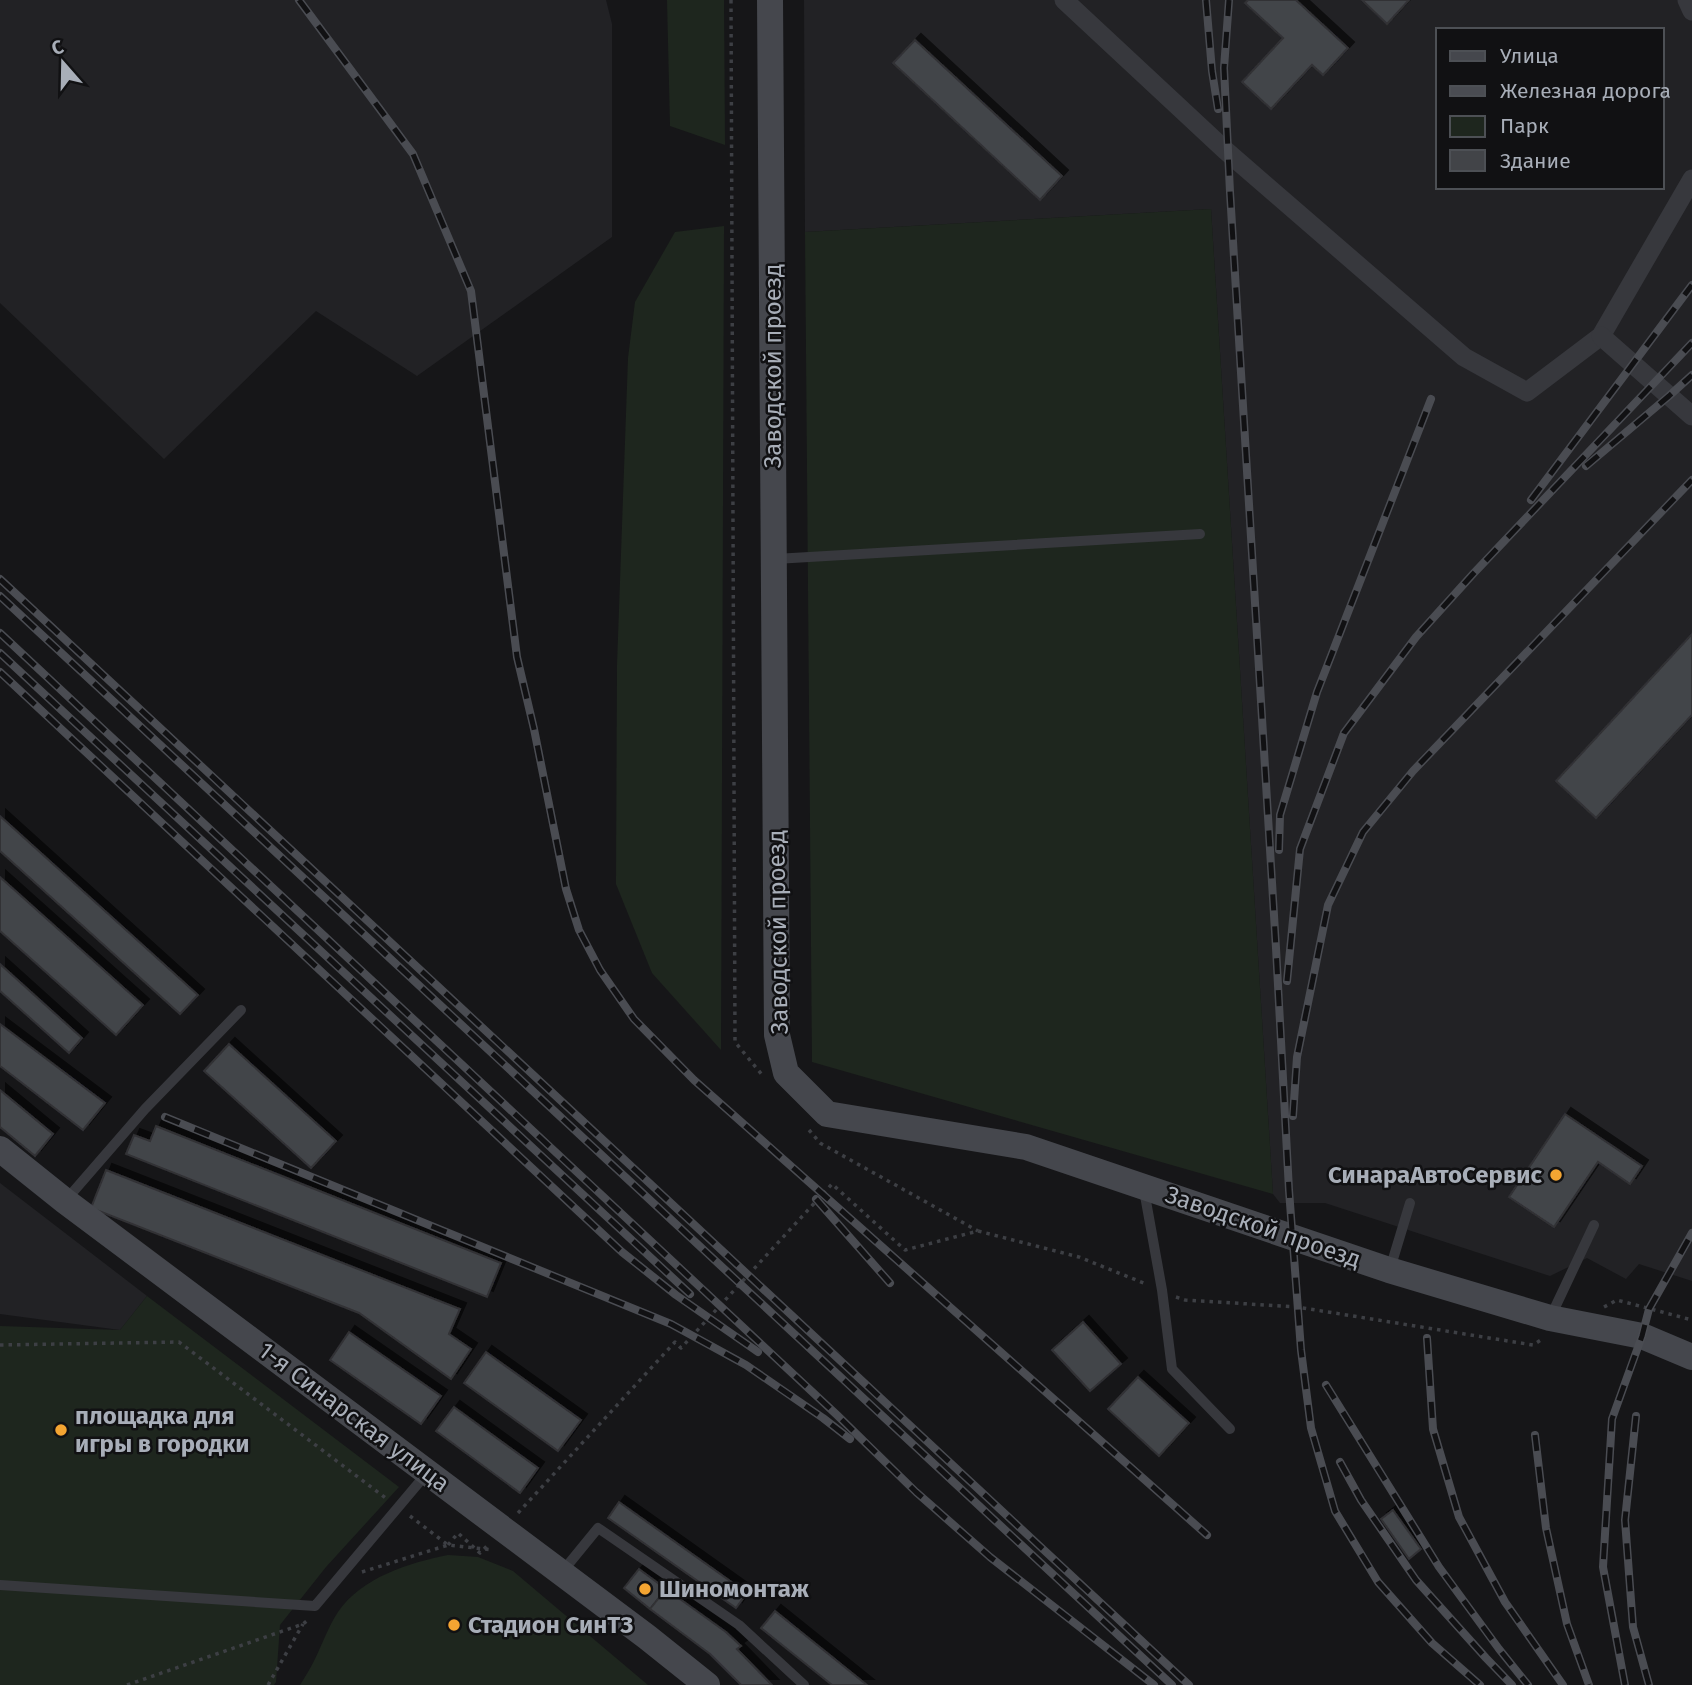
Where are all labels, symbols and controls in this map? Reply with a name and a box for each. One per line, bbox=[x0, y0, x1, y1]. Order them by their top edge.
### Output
north arrow bbox=[28, 28, 98, 98]
legend bbox=[1436, 28, 1664, 189]
text: С bbox=[48, 35, 66, 60]
text: Улица bbox=[1500, 43, 1559, 69]
text: Железная дорога bbox=[1500, 78, 1671, 104]
text: Парк bbox=[1500, 113, 1549, 139]
text: Здание bbox=[1500, 148, 1571, 174]
street label: Заводской проезд bbox=[759, 264, 787, 468]
street label: Заводской проезд bbox=[762, 829, 794, 1035]
place label: СинараАвтоСервис bbox=[1328, 1161, 1543, 1189]
marker: СинараАвтоСервис bbox=[1548, 1167, 1564, 1183]
street label: Заводской проезд bbox=[1162, 1180, 1364, 1274]
street label: 1-я Синарская улица bbox=[253, 1336, 455, 1498]
place label: площадка для игры в городки bbox=[75, 1402, 249, 1458]
marker: площадка для игры в городки bbox=[53, 1422, 69, 1438]
place label: Шиномонтаж bbox=[659, 1575, 810, 1603]
marker: Шиномонтаж bbox=[637, 1581, 653, 1597]
place label: Стадион СинТЗ bbox=[468, 1611, 633, 1639]
marker: Стадион СинТЗ bbox=[446, 1617, 462, 1633]

